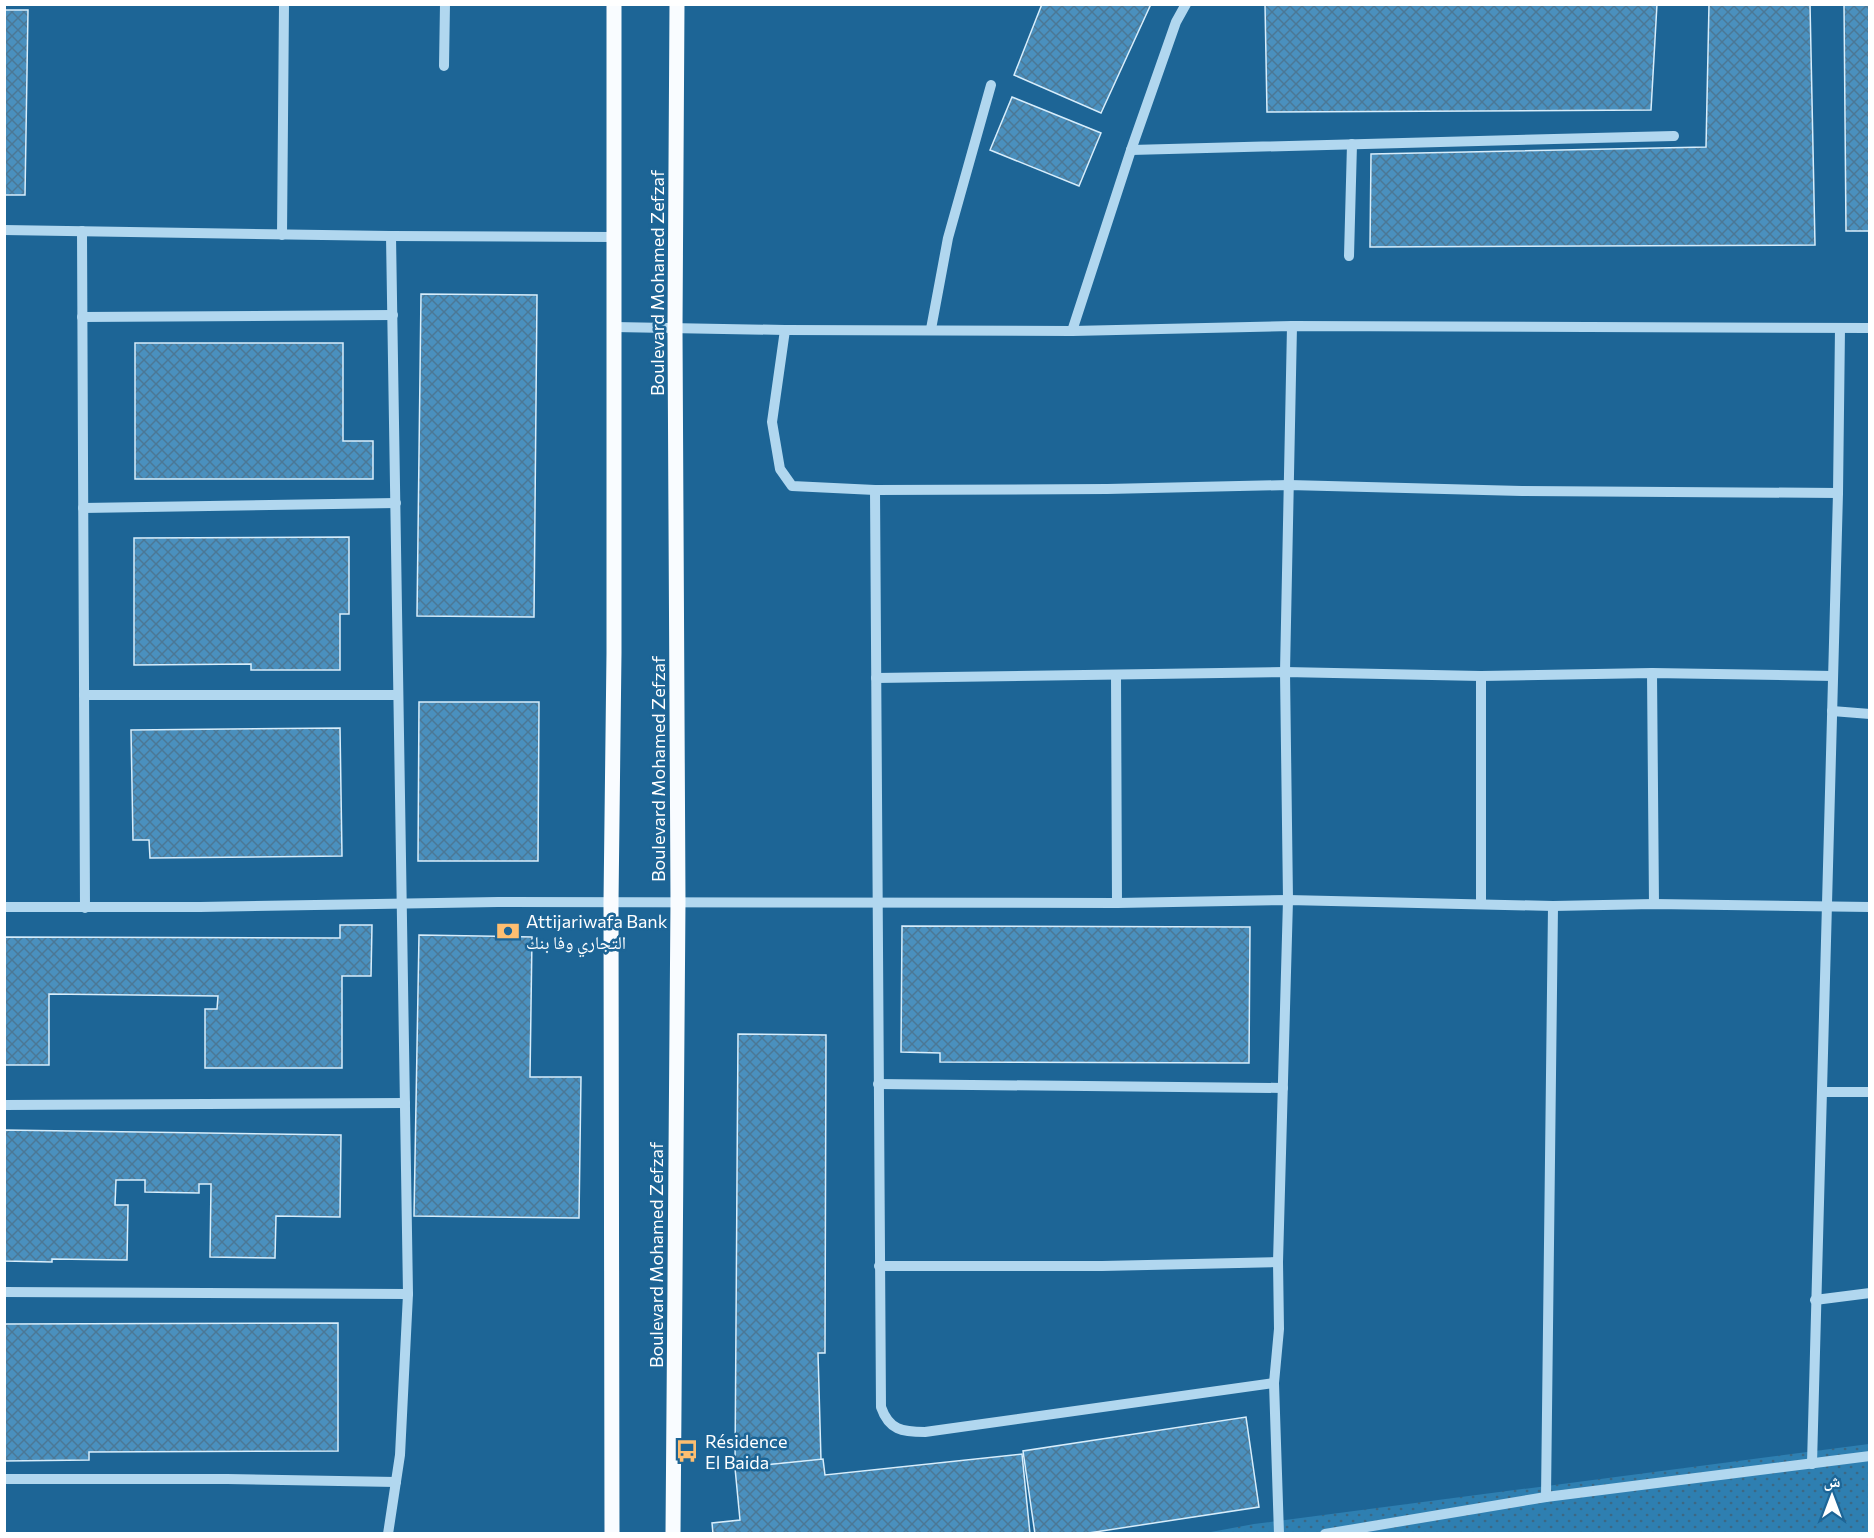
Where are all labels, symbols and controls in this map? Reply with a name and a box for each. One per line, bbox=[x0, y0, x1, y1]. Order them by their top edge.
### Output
street label: Boulevard Mohamed Zefzaf bbox=[646, 169, 668, 396]
street label: Boulevard Mohamed Zefzaf bbox=[647, 655, 669, 882]
place label: Attijariwafa Bank التجاري وفا بنك bbox=[526, 910, 668, 958]
bank icon: Attijariwafa Bank التجاري وفا بنك bbox=[495, 918, 521, 944]
street label: Boulevard Mohamed Zefzaf bbox=[645, 1141, 667, 1368]
place label: Résidence El Baida bbox=[705, 1430, 787, 1473]
bus stop icon: Résidence El Baida bbox=[674, 1438, 700, 1464]
north arrow bbox=[1802, 1466, 1862, 1526]
text: ش bbox=[1824, 1471, 1841, 1491]

